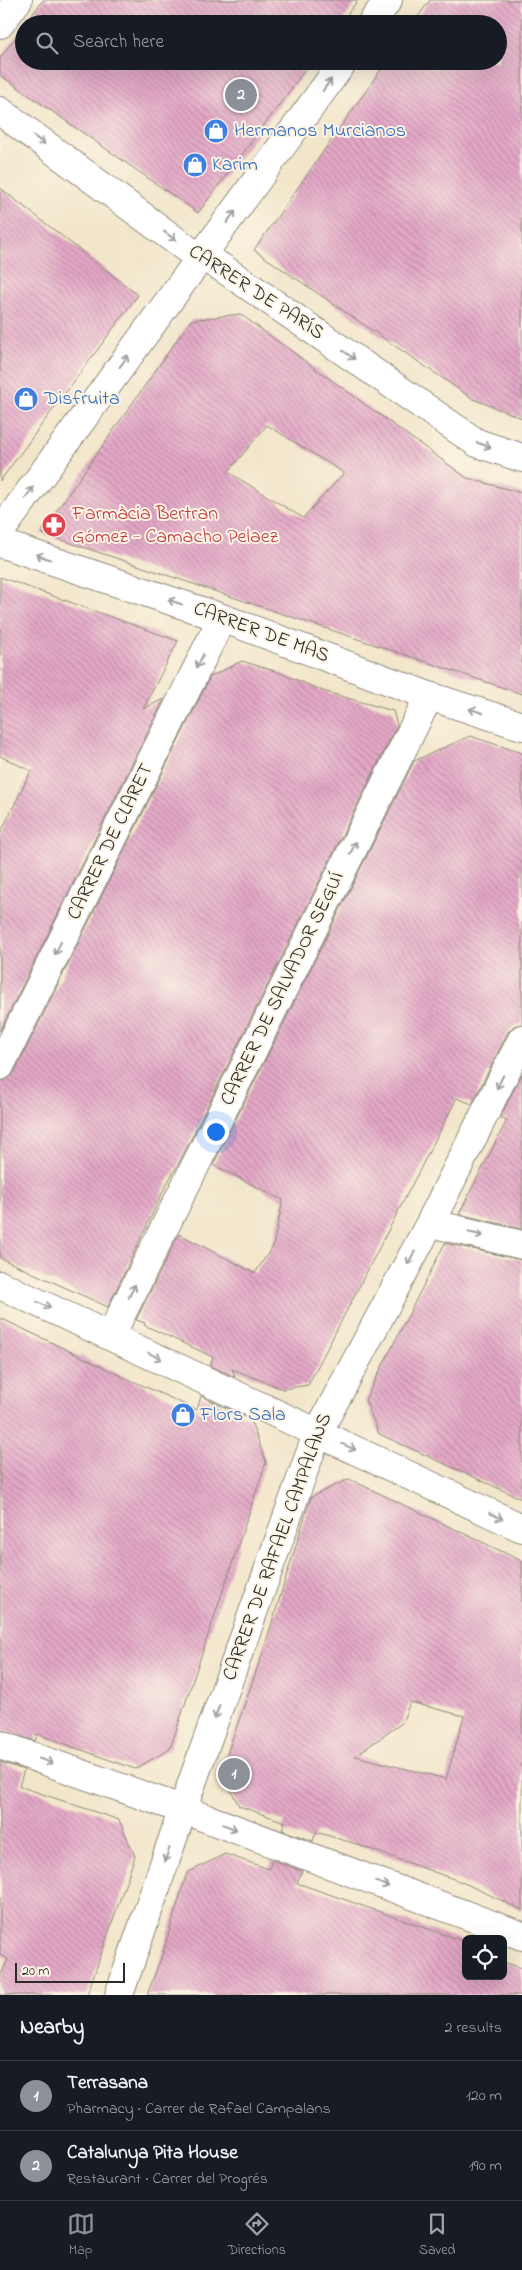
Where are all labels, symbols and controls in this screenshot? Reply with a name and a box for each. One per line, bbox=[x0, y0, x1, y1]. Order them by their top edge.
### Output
search box bbox=[15, 15, 507, 70]
icon: search bbox=[33, 29, 61, 57]
text: Search here bbox=[73, 29, 164, 56]
pin: 2 bbox=[225, 76, 257, 114]
one-way arrow bbox=[321, 79, 332, 92]
place label: Hermanos Murcianos bbox=[234, 117, 406, 146]
shop icon: Hermanos Murcianos bbox=[203, 118, 229, 144]
one-way arrow bbox=[32, 135, 46, 145]
place label: Karim bbox=[212, 151, 258, 180]
shop icon: Karim bbox=[182, 152, 208, 178]
one-way arrow bbox=[226, 210, 236, 224]
one-way arrow bbox=[163, 231, 177, 241]
street label: CARRER DE PARÍS bbox=[182, 238, 330, 348]
one-way arrow bbox=[342, 350, 356, 360]
one-way arrow bbox=[119, 354, 129, 368]
place label: Disfruita bbox=[43, 385, 120, 414]
shop icon: Disfruita bbox=[13, 386, 39, 412]
one-way arrow bbox=[476, 441, 491, 450]
one-way arrow bbox=[24, 486, 34, 500]
place label: Farmàcia Bertran Gómez - Camacho Pelaez bbox=[71, 500, 279, 552]
pharmacy icon: Farmàcia Bertran Gómez - Camacho Pelaez bbox=[41, 512, 67, 538]
one-way arrow bbox=[36, 552, 51, 561]
street label: CARRER DE MAS bbox=[189, 595, 333, 671]
one-way arrow bbox=[167, 596, 183, 606]
one-way arrow bbox=[195, 654, 205, 669]
one-way arrow bbox=[468, 706, 484, 715]
street label: CARRER DE CLARET bbox=[61, 759, 161, 925]
one-way arrow bbox=[349, 841, 358, 856]
street label: CARRER DE SALVADOR SEGUÍ bbox=[214, 867, 352, 1111]
one-way arrow bbox=[53, 940, 63, 955]
one-way arrow bbox=[495, 1074, 504, 1089]
your location bbox=[203, 1119, 229, 1145]
one-way arrow bbox=[468, 1230, 484, 1239]
one-way arrow bbox=[406, 1251, 416, 1266]
one-way arrow bbox=[128, 1284, 137, 1299]
one-way arrow bbox=[36, 1301, 51, 1310]
one-way arrow bbox=[147, 1351, 162, 1361]
place label: Flors Sala bbox=[199, 1401, 286, 1430]
shop icon: Flors Sala bbox=[170, 1402, 196, 1428]
street label: CARRER DE RAFAEL CAMPALANS bbox=[216, 1409, 340, 1685]
one-way arrow bbox=[341, 1442, 356, 1452]
one-way arrow bbox=[488, 1512, 503, 1521]
one-way arrow bbox=[212, 1704, 221, 1720]
pin: 1 bbox=[218, 1755, 250, 1793]
one-way arrow bbox=[38, 1757, 53, 1766]
one-way arrow bbox=[221, 1823, 237, 1832]
one-way arrow bbox=[162, 1847, 171, 1863]
one-way arrow bbox=[374, 1880, 389, 1889]
map controls bbox=[462, 1935, 507, 1980]
button: locate bbox=[462, 1935, 507, 1980]
scale bar bbox=[15, 1960, 125, 1983]
text: 20 m bbox=[22, 1961, 49, 1982]
text: Nearby bbox=[20, 2013, 84, 2043]
text: 2 results bbox=[444, 2016, 502, 2040]
text: Terrasana bbox=[67, 2070, 148, 2097]
text: 1 bbox=[33, 2084, 39, 2108]
text: 120 m bbox=[466, 2084, 502, 2108]
text: Pharmacy · Carrer de Rafael Campalans bbox=[67, 2097, 331, 2121]
text: Catalunya Pita House bbox=[67, 2140, 238, 2167]
text: 2 bbox=[32, 2154, 40, 2178]
text: 190 m bbox=[469, 2154, 502, 2178]
text: Restaurant · Carrer del Progrés bbox=[67, 2167, 268, 2191]
tab: Map bbox=[67, 2210, 95, 2261]
tab: Directions bbox=[228, 2210, 286, 2261]
tab: Saved bbox=[419, 2210, 455, 2261]

